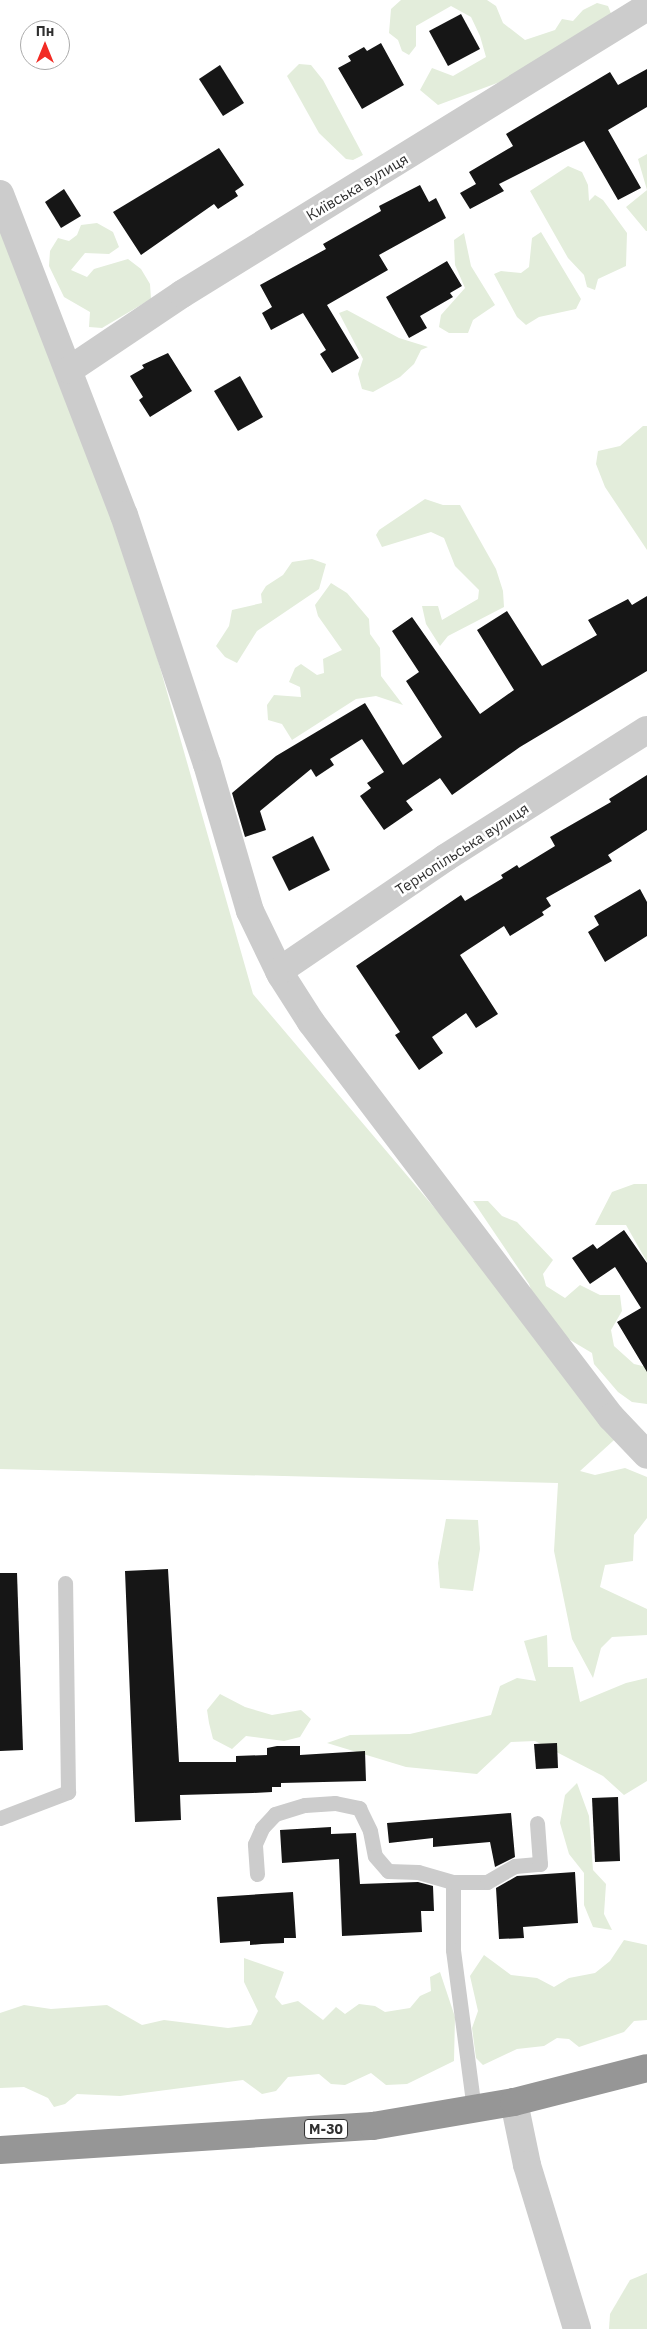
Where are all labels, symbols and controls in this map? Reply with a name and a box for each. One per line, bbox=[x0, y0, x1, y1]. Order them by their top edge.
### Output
north arrow bbox=[20, 20, 70, 70]
text: Пн bbox=[36, 22, 54, 40]
street label: Київська вулиця bbox=[303, 150, 411, 224]
street label: Тернопільська вулиця bbox=[392, 799, 532, 899]
road number: М-30 bbox=[304, 2118, 348, 2140]

